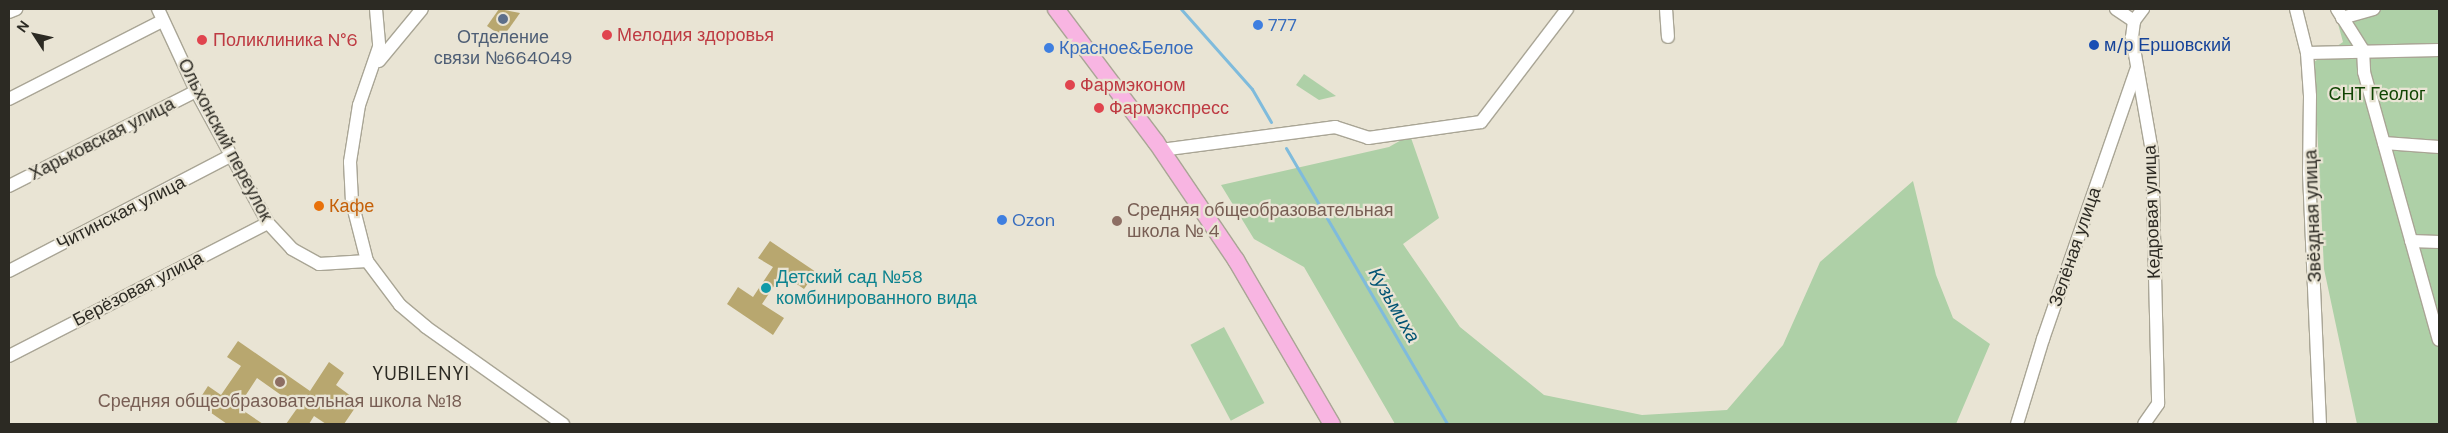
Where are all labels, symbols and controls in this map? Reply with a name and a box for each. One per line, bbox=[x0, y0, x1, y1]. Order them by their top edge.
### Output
north arrow bbox=[10, 10, 60, 60]
marker: Отделение связи №664049 bbox=[497, 13, 509, 25]
place label: 777 bbox=[1268, 14, 1297, 36]
text: N bbox=[12, 17, 33, 36]
marker: 777 bbox=[1252, 19, 1264, 31]
place label: Мелодия здоровья bbox=[617, 24, 774, 46]
place label: Отделение связи №664049 bbox=[434, 27, 572, 70]
place label: Поликлиника N°6 bbox=[213, 29, 358, 51]
marker: Мелодия здоровья bbox=[601, 29, 613, 41]
marker: Поликлиника N°6 bbox=[195, 33, 209, 47]
place label: м/р Ершовский bbox=[2104, 34, 2231, 56]
place label: Красное&Белое bbox=[1059, 37, 1194, 59]
marker: м/р Ершовский bbox=[2088, 39, 2100, 51]
marker: Красное&Белое bbox=[1043, 42, 1055, 54]
street label: Ольхонский переулок bbox=[173, 55, 277, 225]
place label: Фармэконом bbox=[1080, 74, 1186, 96]
marker: Фармэконом bbox=[1064, 79, 1076, 91]
park label: СНТ Геолог bbox=[2328, 83, 2426, 105]
street label: Харьковская улица bbox=[26, 93, 178, 185]
place label: Фармэкспресс bbox=[1109, 97, 1229, 119]
marker: Фармэкспресс bbox=[1093, 102, 1105, 114]
street label: Кедровая улица bbox=[2139, 145, 2165, 279]
street label: Звёздная улица bbox=[2300, 149, 2326, 283]
street label: Читинская улица bbox=[53, 171, 189, 255]
street label: Зелёная улица bbox=[2044, 184, 2106, 310]
place label: Кафе bbox=[329, 195, 374, 217]
marker: Кафе bbox=[313, 200, 325, 212]
place label: Средняя общеобразовательная школа № 4 bbox=[1127, 200, 1393, 242]
place label: Ozon bbox=[1012, 209, 1055, 231]
marker: Ozon bbox=[996, 214, 1008, 226]
marker: Средняя общеобразовательная школа № 4 bbox=[1111, 215, 1123, 227]
street label: Берёзовая улица bbox=[69, 247, 207, 331]
water label: Кузьмиха bbox=[1363, 263, 1425, 347]
place label: Детский сад №58 комбинированного вида bbox=[776, 267, 977, 310]
marker: Детский сад №58 комбинированного вида bbox=[760, 282, 772, 294]
district label: YUBILENYI bbox=[371, 363, 471, 385]
marker: Средняя общеобразовательная школа №18 bbox=[274, 376, 286, 388]
place label: Средняя общеобразовательная школа №18 bbox=[98, 390, 462, 412]

